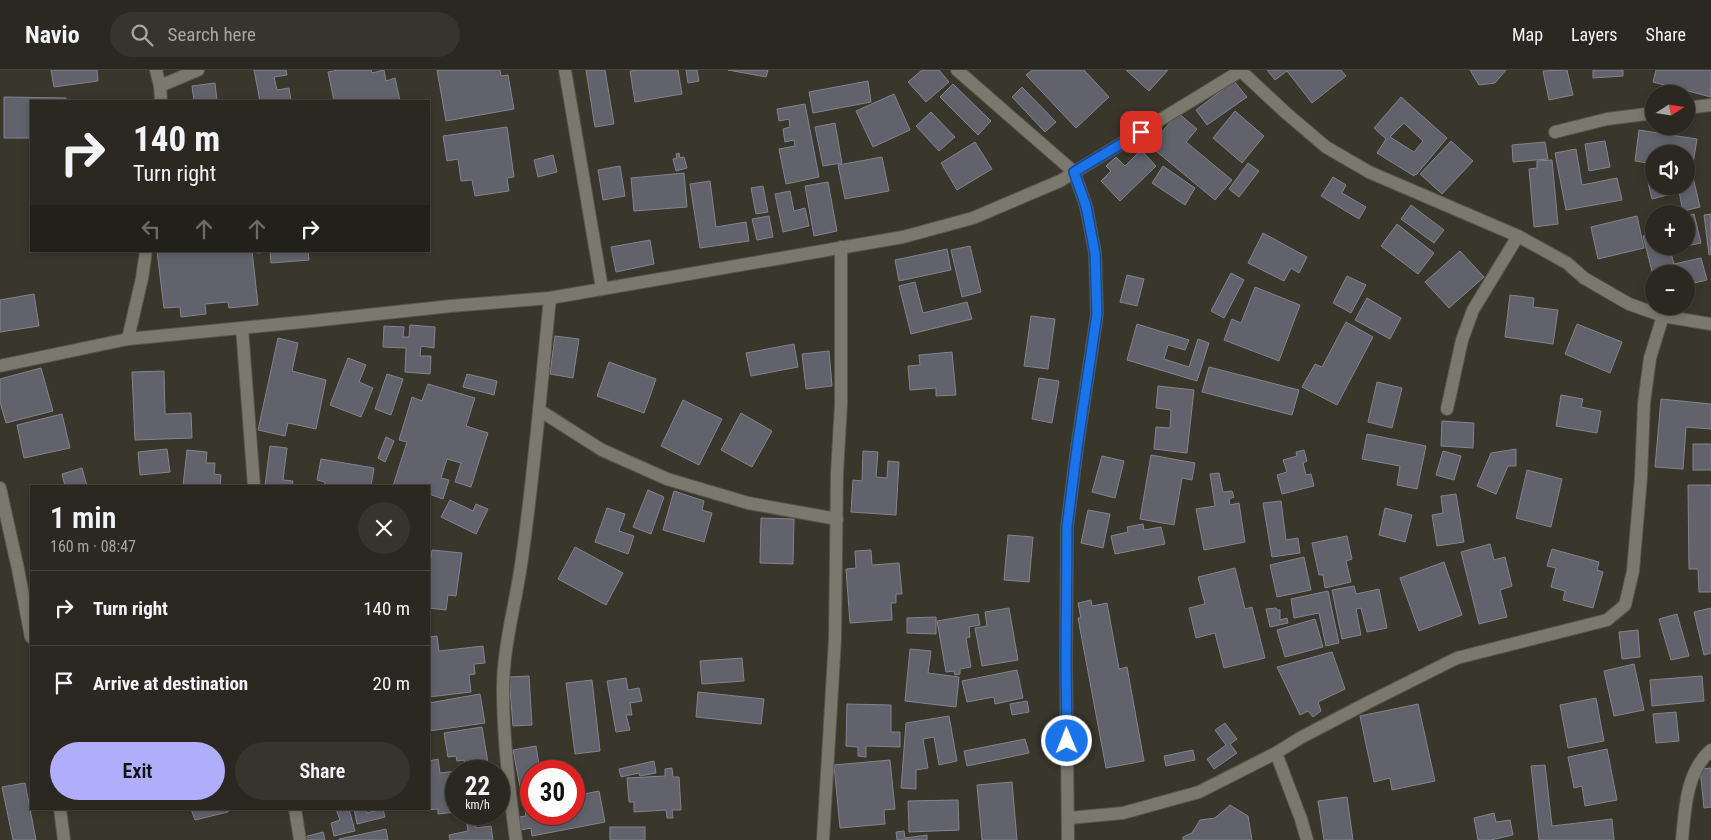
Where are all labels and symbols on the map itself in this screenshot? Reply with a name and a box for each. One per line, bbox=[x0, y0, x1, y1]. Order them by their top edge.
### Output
north arrow bbox=[1645, 85, 1695, 135]
pin bbox=[1120, 111, 1162, 153]
position arrow bbox=[1040, 714, 1092, 766]
speed limit sign: 30 bbox=[520, 760, 585, 825]

